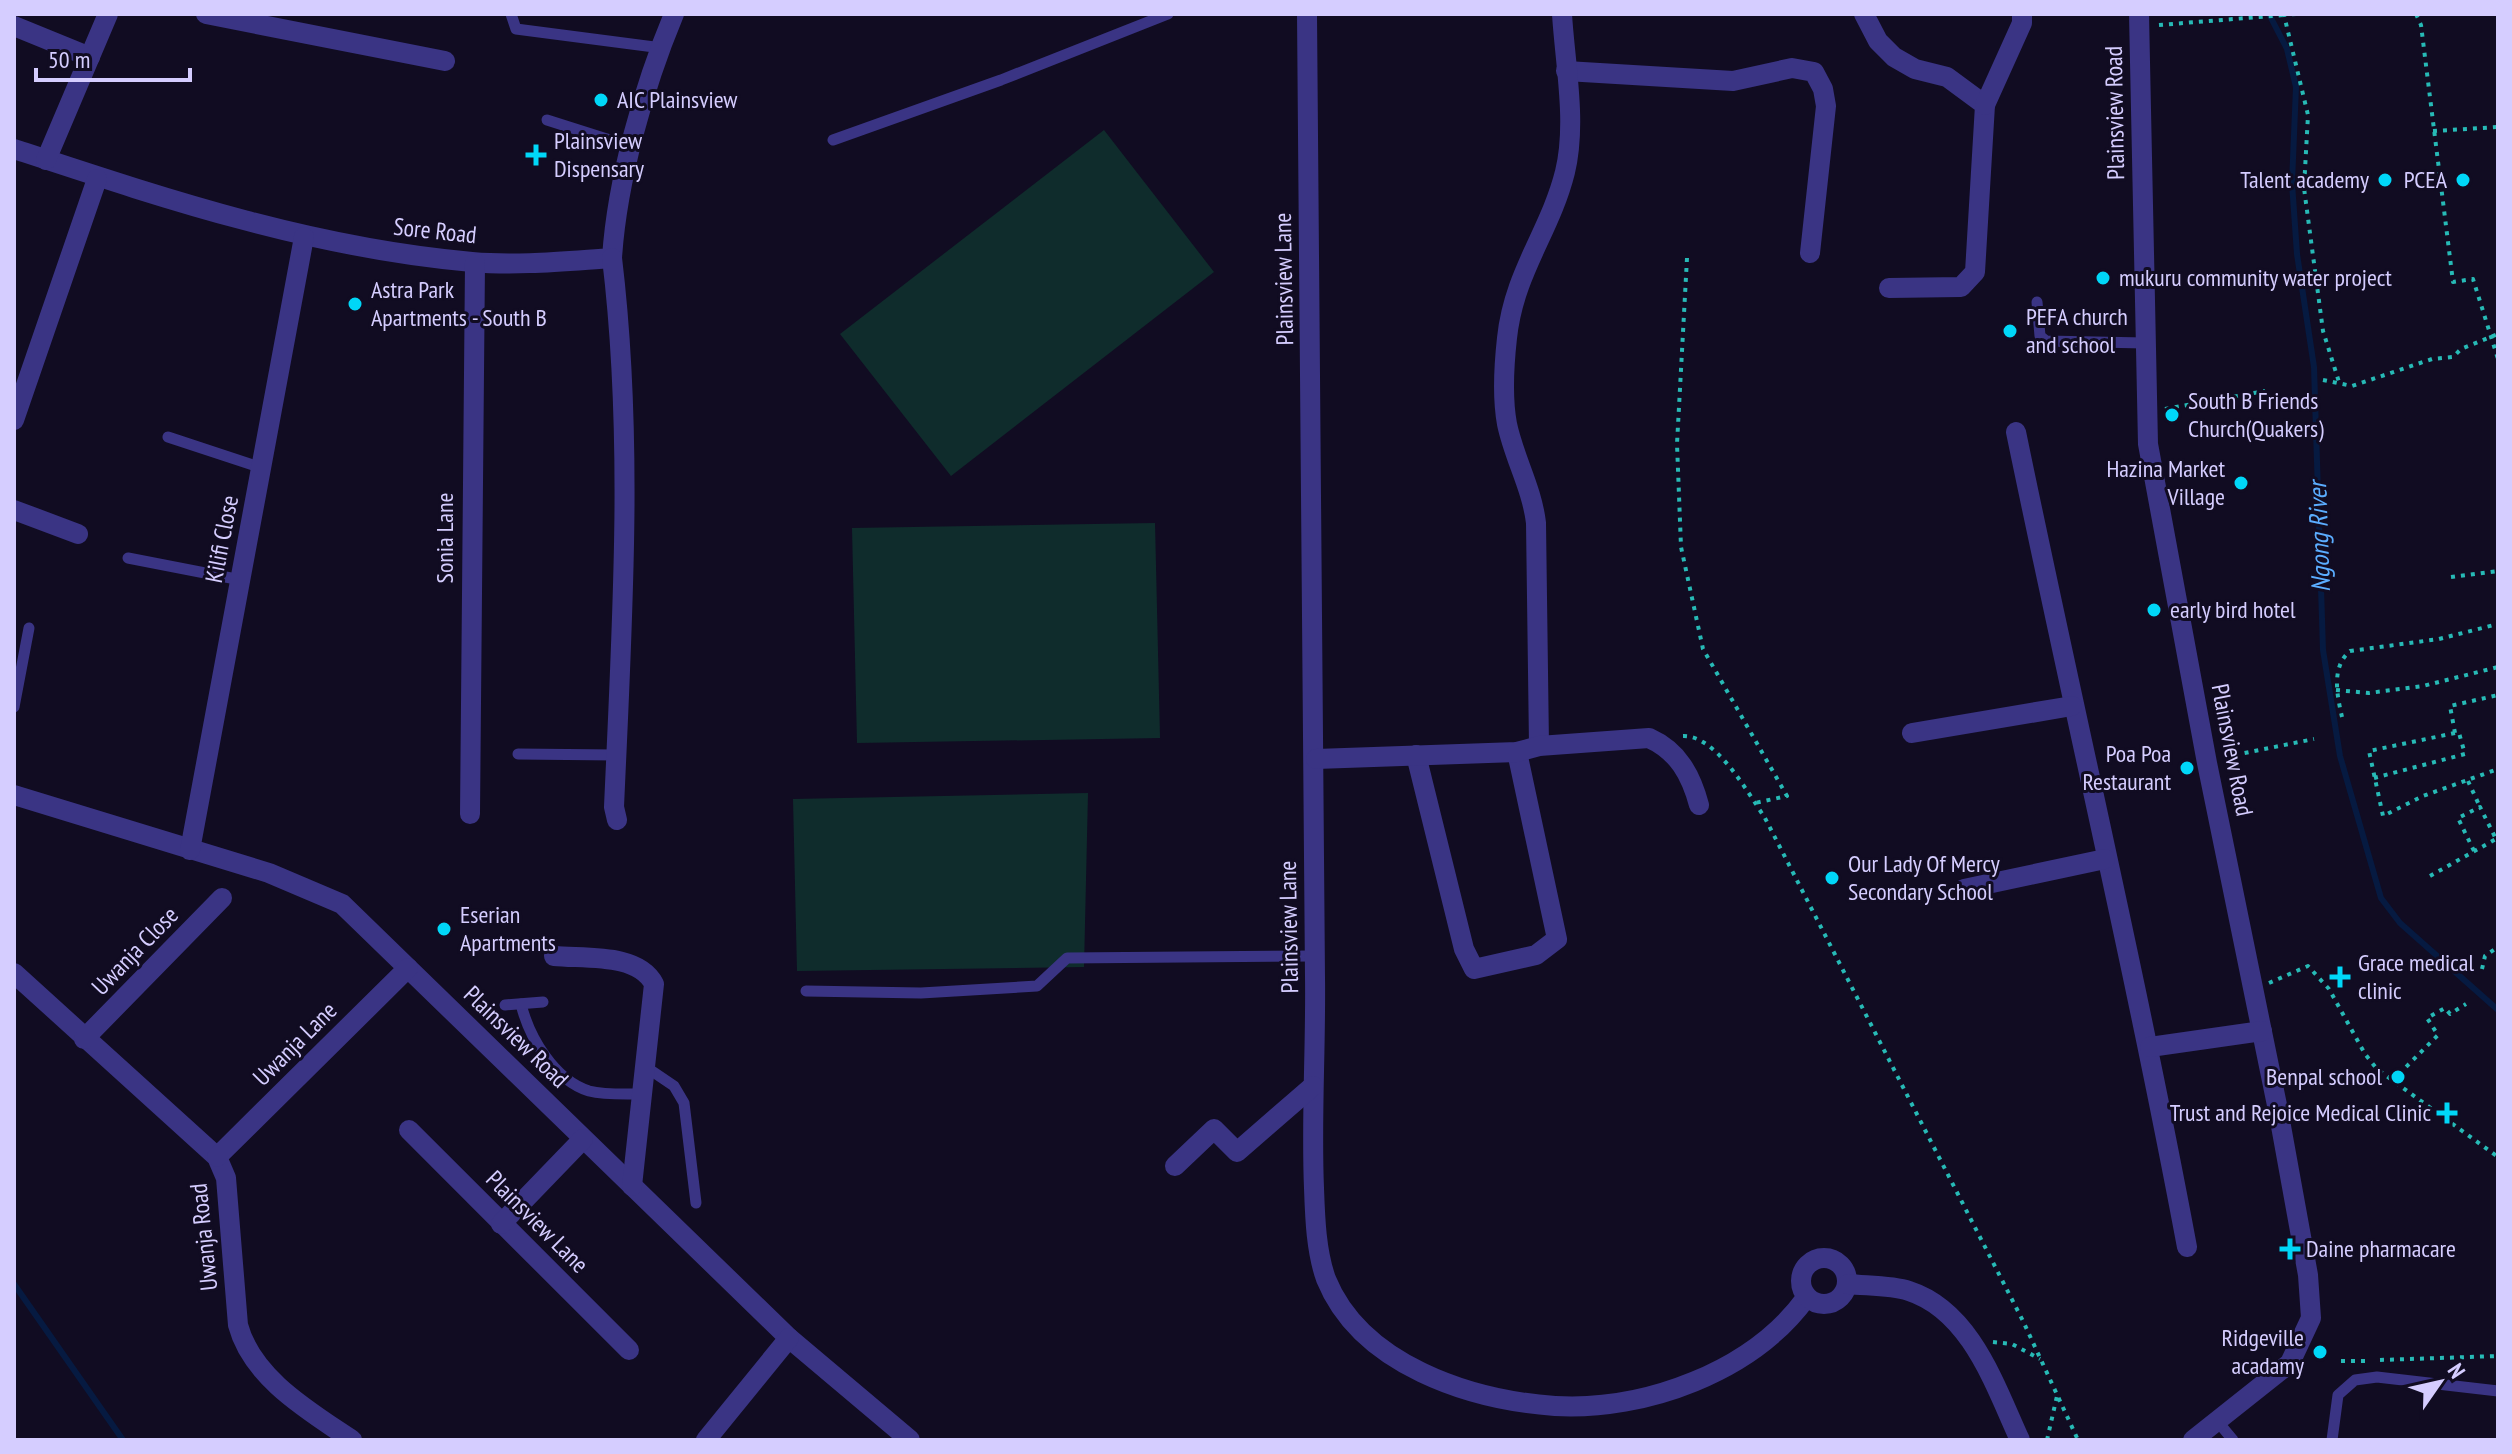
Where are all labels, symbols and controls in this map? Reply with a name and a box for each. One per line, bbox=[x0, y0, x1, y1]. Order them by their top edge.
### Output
scale bar bbox=[36, 32, 190, 82]
text: 50 m bbox=[48, 44, 90, 75]
street label: Plainsview Road bbox=[2098, 46, 2131, 180]
place label: AIC Plainsview bbox=[617, 84, 738, 115]
marker: AIC Plainsview bbox=[592, 91, 610, 109]
place label: Plainsview Dispensary bbox=[554, 125, 644, 184]
marker: Plainsview Dispensary bbox=[525, 144, 547, 166]
place label: Talent academy bbox=[2240, 164, 2369, 195]
place label: PCEA bbox=[2404, 164, 2448, 195]
marker: Talent academy bbox=[2376, 171, 2394, 189]
marker: PCEA bbox=[2454, 171, 2472, 189]
street label: Sore Road bbox=[392, 211, 478, 250]
street label: Plainsview Lane bbox=[1267, 212, 1300, 346]
place label: mukuru community water project bbox=[2119, 262, 2392, 293]
marker: mukuru community water project bbox=[2094, 269, 2112, 287]
place label: Astra Park Apartments - South B bbox=[371, 274, 547, 333]
marker: Astra Park Apartments - South B bbox=[346, 295, 364, 313]
place label: PEFA church and school bbox=[2026, 301, 2128, 360]
marker: PEFA church and school bbox=[2001, 322, 2019, 340]
place label: South B Friends Church(Quakers) bbox=[2188, 385, 2324, 444]
marker: South B Friends Church(Quakers) bbox=[2163, 406, 2181, 424]
place label: Hazina Market Village bbox=[2106, 453, 2225, 512]
marker: Hazina Market Village bbox=[2232, 474, 2250, 492]
water label: Ngong River bbox=[2300, 477, 2337, 593]
street label: Kilifi Close bbox=[198, 493, 245, 585]
street label: Sonia Lane bbox=[429, 493, 460, 583]
place label: early bird hotel bbox=[2170, 594, 2296, 625]
marker: early bird hotel bbox=[2145, 601, 2163, 619]
street label: Plainsview Road bbox=[2205, 681, 2260, 819]
place label: Poa Poa Restaurant bbox=[2082, 738, 2171, 797]
marker: Poa Poa Restaurant bbox=[2178, 759, 2196, 777]
place label: Our Lady Of Mercy Secondary School bbox=[1848, 848, 2000, 907]
street label: Plainsview Lane bbox=[1272, 860, 1305, 994]
marker: Our Lady Of Mercy Secondary School bbox=[1823, 869, 1841, 887]
place label: Eserian Apartments bbox=[460, 899, 556, 958]
street label: Uwanja Close bbox=[85, 900, 185, 1002]
marker: Eserian Apartments bbox=[435, 920, 453, 938]
place label: Grace medical clinic bbox=[2358, 947, 2474, 1006]
marker: Grace medical clinic bbox=[2329, 966, 2351, 988]
street label: Plainsview Road bbox=[457, 979, 575, 1094]
street label: Uwanja Lane bbox=[246, 995, 343, 1092]
place label: Benpal school bbox=[2266, 1061, 2382, 1092]
marker: Benpal school bbox=[2389, 1068, 2407, 1086]
place label: Trust and Rejoice Medical Clinic bbox=[2170, 1097, 2431, 1128]
marker: Trust and Rejoice Medical Clinic bbox=[2438, 1104, 2456, 1122]
street label: Plainsview Lane bbox=[480, 1164, 595, 1279]
street label: Uwanja Road bbox=[182, 1182, 225, 1292]
place label: Daine pharmacare bbox=[2306, 1233, 2456, 1264]
marker: Daine pharmacare bbox=[2281, 1240, 2299, 1258]
place label: Ridgeville acadamy bbox=[2221, 1322, 2304, 1381]
north arrow bbox=[2400, 1342, 2480, 1422]
marker: Ridgeville acadamy bbox=[2311, 1343, 2329, 1361]
text: N bbox=[2442, 1358, 2472, 1384]

